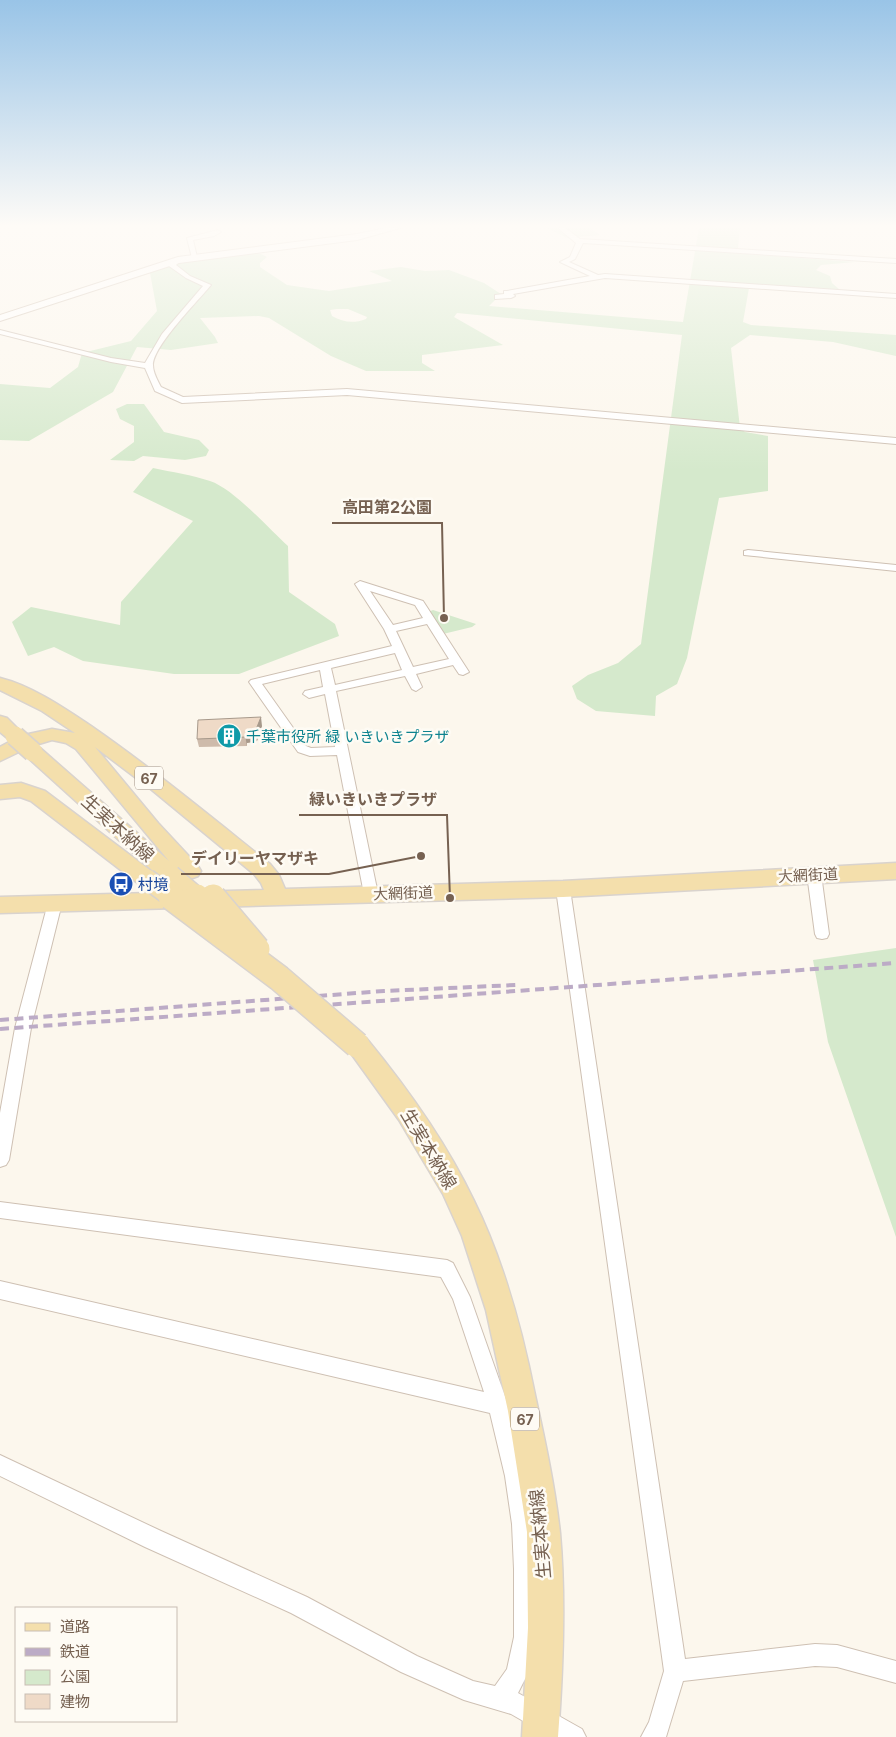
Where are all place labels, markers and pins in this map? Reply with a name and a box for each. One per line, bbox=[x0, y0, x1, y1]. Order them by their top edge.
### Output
callout: 高田第2公園 bbox=[332, 492, 442, 523]
building icon: 千葉市役所 緑 いきいきプラザ bbox=[216, 723, 242, 749]
place label: 千葉市役所 緑 いきいきプラザ bbox=[246, 727, 449, 746]
callout: 緑いきいきプラザ bbox=[299, 784, 447, 815]
callout: デイリーヤマザキ bbox=[181, 843, 329, 874]
bus stop icon: 村境 bbox=[108, 871, 134, 897]
place label: 村境 bbox=[138, 875, 168, 894]

